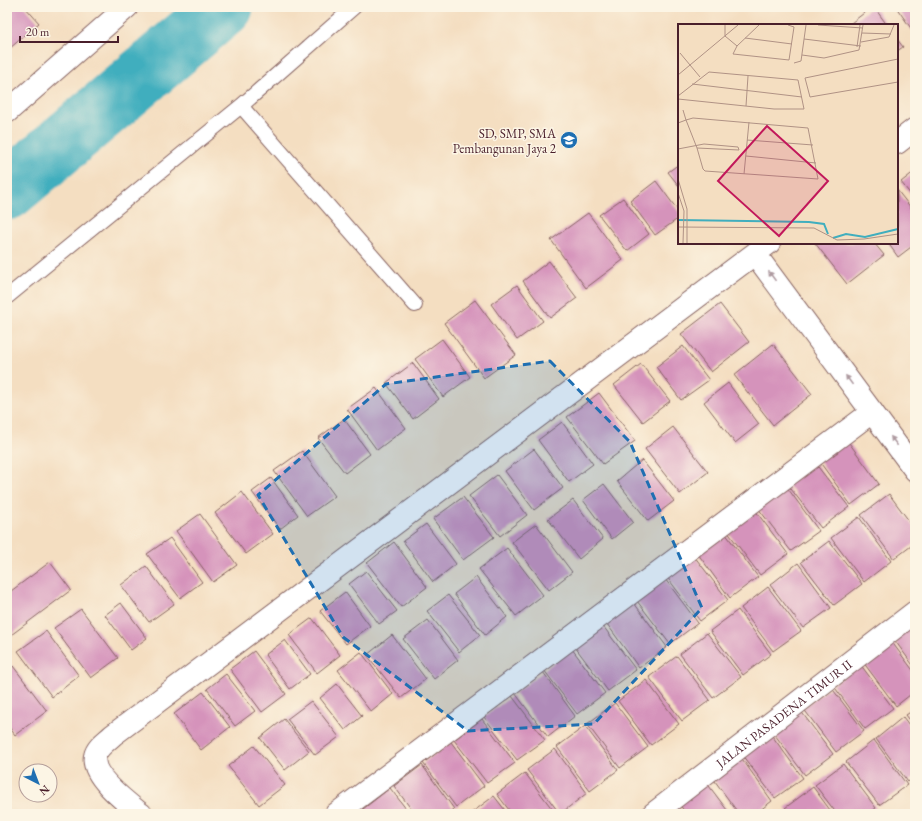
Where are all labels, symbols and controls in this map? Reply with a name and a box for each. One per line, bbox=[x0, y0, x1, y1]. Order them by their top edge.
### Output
scale bar bbox=[20, 18, 118, 44]
text: 20 m bbox=[26, 24, 50, 40]
inset map bbox=[678, 24, 898, 244]
place label: SD, SMP, SMA Pembangunan Jaya 2 bbox=[453, 125, 557, 157]
school or university icon: SD, SMP, SMA Pembangunan Jaya 2 bbox=[559, 130, 579, 150]
one-way arrow bbox=[767, 270, 776, 281]
one-way arrow bbox=[845, 375, 853, 386]
one-way arrow bbox=[889, 435, 898, 446]
street label: JALAN PASADENA TIMUR II bbox=[711, 655, 856, 772]
north arrow bbox=[18, 763, 58, 803]
text: N bbox=[37, 782, 53, 799]

